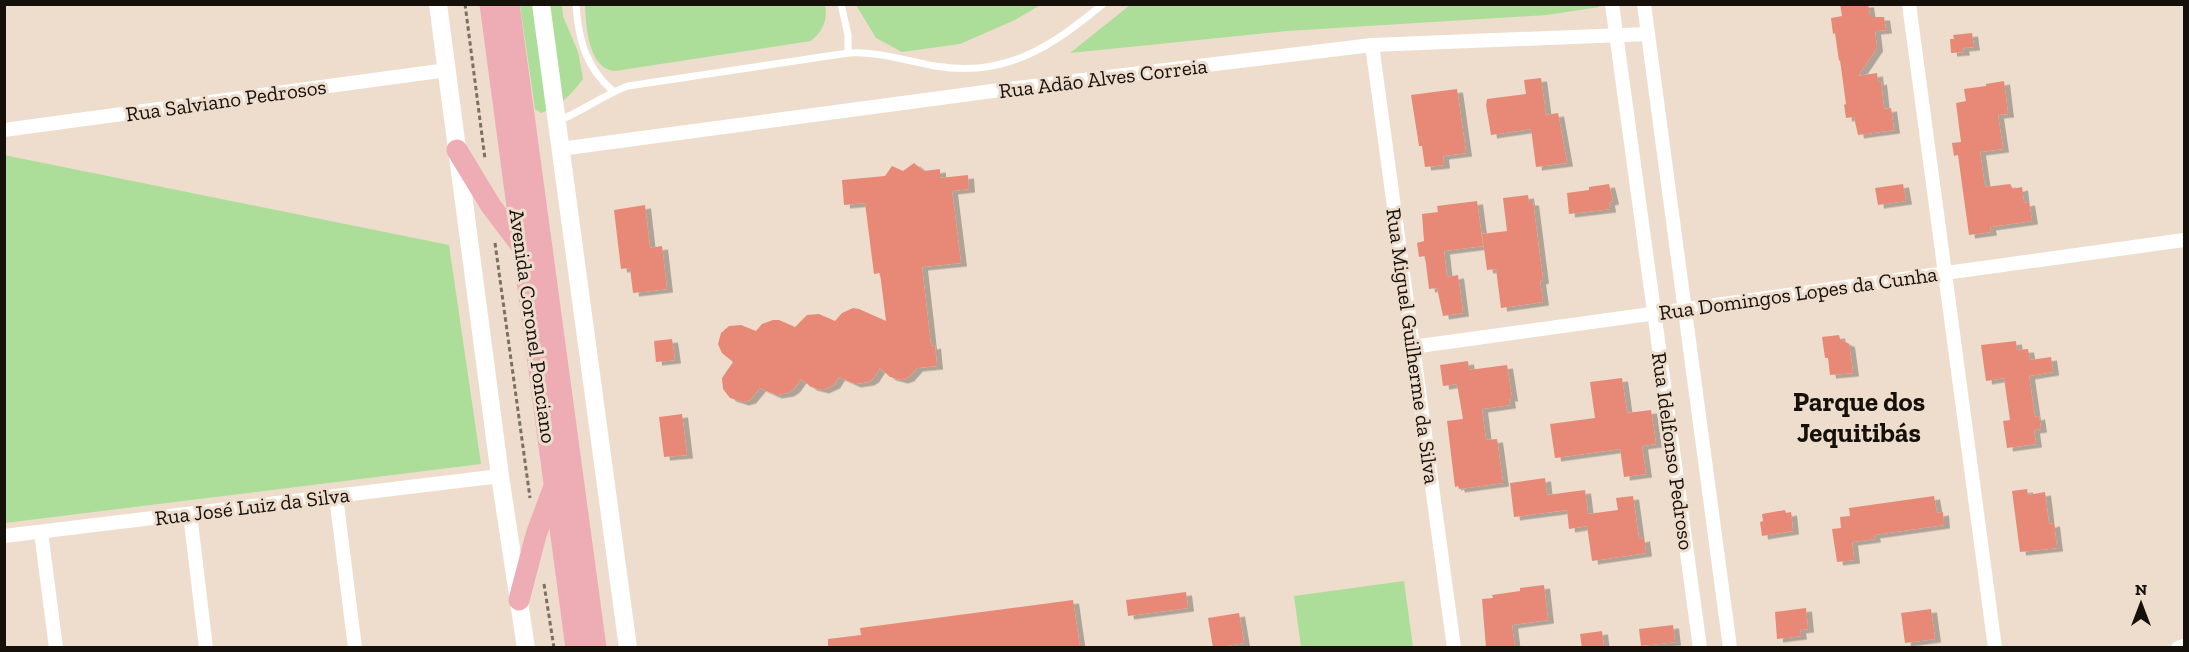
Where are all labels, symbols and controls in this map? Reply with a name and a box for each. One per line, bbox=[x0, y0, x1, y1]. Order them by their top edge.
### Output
street label: Rua Adão Alves Correia bbox=[997, 53, 1209, 103]
street label: Rua Salviano Pedrosos bbox=[124, 74, 328, 126]
street label: Avenida Coronel Ponciano bbox=[504, 207, 562, 445]
street label: Rua Miguel Guilherme da Silva bbox=[1381, 207, 1445, 485]
street label: Rua Domingos Lopes da Cunha bbox=[1657, 261, 1939, 325]
street label: Rua Idelfonso Pedroso bbox=[1647, 350, 1699, 552]
district label: Parque dos Jequitibás bbox=[1793, 386, 1925, 449]
street label: Rua José Luiz da Silva bbox=[153, 482, 351, 530]
north arrow bbox=[2111, 574, 2171, 634]
text: N bbox=[2135, 580, 2147, 599]

